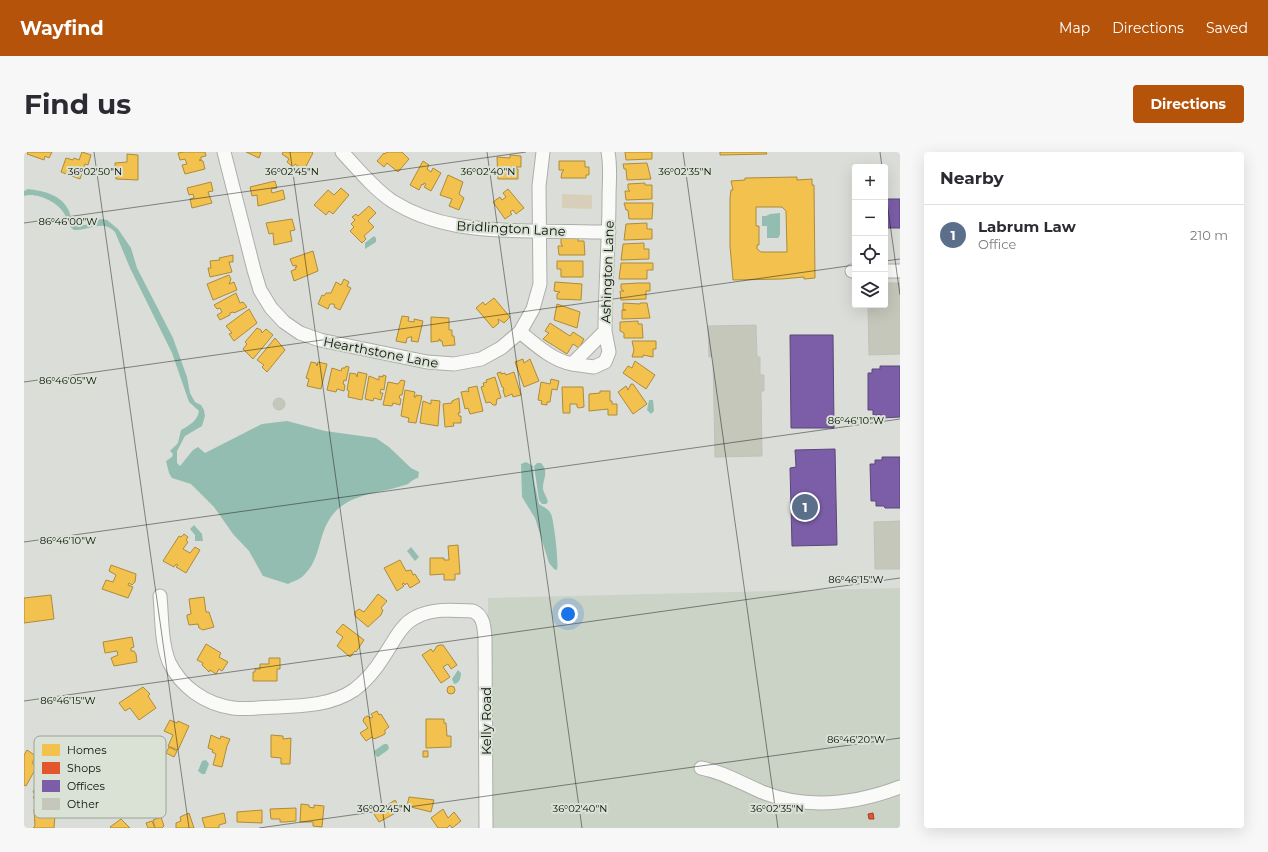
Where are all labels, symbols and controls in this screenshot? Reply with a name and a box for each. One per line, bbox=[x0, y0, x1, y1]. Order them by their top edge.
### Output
text: Wayfind bbox=[20, 17, 104, 40]
text: Map bbox=[1059, 19, 1090, 37]
text: Directions bbox=[1112, 19, 1184, 37]
text: Saved bbox=[1206, 19, 1248, 37]
button: Directions bbox=[1133, 85, 1244, 123]
text: Find us bbox=[24, 87, 131, 121]
map controls bbox=[852, 164, 888, 308]
button: + bbox=[852, 164, 888, 200]
text: 36°02'50"N bbox=[68, 165, 122, 178]
text: 36°02'45"N bbox=[265, 165, 319, 178]
text: 36°02'40"N bbox=[461, 165, 515, 178]
text: 36°02'35"N bbox=[658, 165, 712, 178]
text: Nearby bbox=[940, 168, 1004, 188]
button: − bbox=[852, 200, 888, 236]
text: 86°46'00"W bbox=[39, 215, 97, 228]
street label: Bridlington Lane bbox=[456, 217, 566, 239]
text: Labrum Law bbox=[978, 217, 1076, 236]
street label: Ashington Lane bbox=[597, 220, 617, 324]
text: 1 bbox=[950, 227, 956, 243]
text: 210 m bbox=[1190, 227, 1228, 243]
button: locate bbox=[852, 236, 888, 272]
text: Office bbox=[978, 236, 1016, 252]
button: layers bbox=[852, 272, 888, 308]
street label: Hearthstone Lane bbox=[322, 333, 440, 371]
text: 86°46'05"W bbox=[39, 374, 97, 387]
text: 86°46'10"W bbox=[828, 414, 884, 427]
pin: 1 bbox=[792, 492, 818, 522]
text: 86°46'10"W bbox=[40, 534, 96, 547]
text: 86°46'15"W bbox=[828, 573, 884, 586]
your location bbox=[558, 604, 578, 624]
street label: Kelly Road bbox=[478, 687, 494, 755]
text: 86°46'15"W bbox=[40, 694, 96, 707]
text: 86°46'20"W bbox=[827, 733, 885, 746]
legend bbox=[34, 736, 166, 818]
text: Homes bbox=[67, 743, 107, 757]
text: Shops bbox=[67, 761, 102, 775]
text: Offices bbox=[67, 779, 105, 793]
text: Other bbox=[67, 797, 99, 811]
text: 36°02'45"N bbox=[357, 802, 411, 815]
text: 36°02'40"N bbox=[553, 802, 607, 815]
text: 36°02'35"N bbox=[750, 802, 804, 815]

